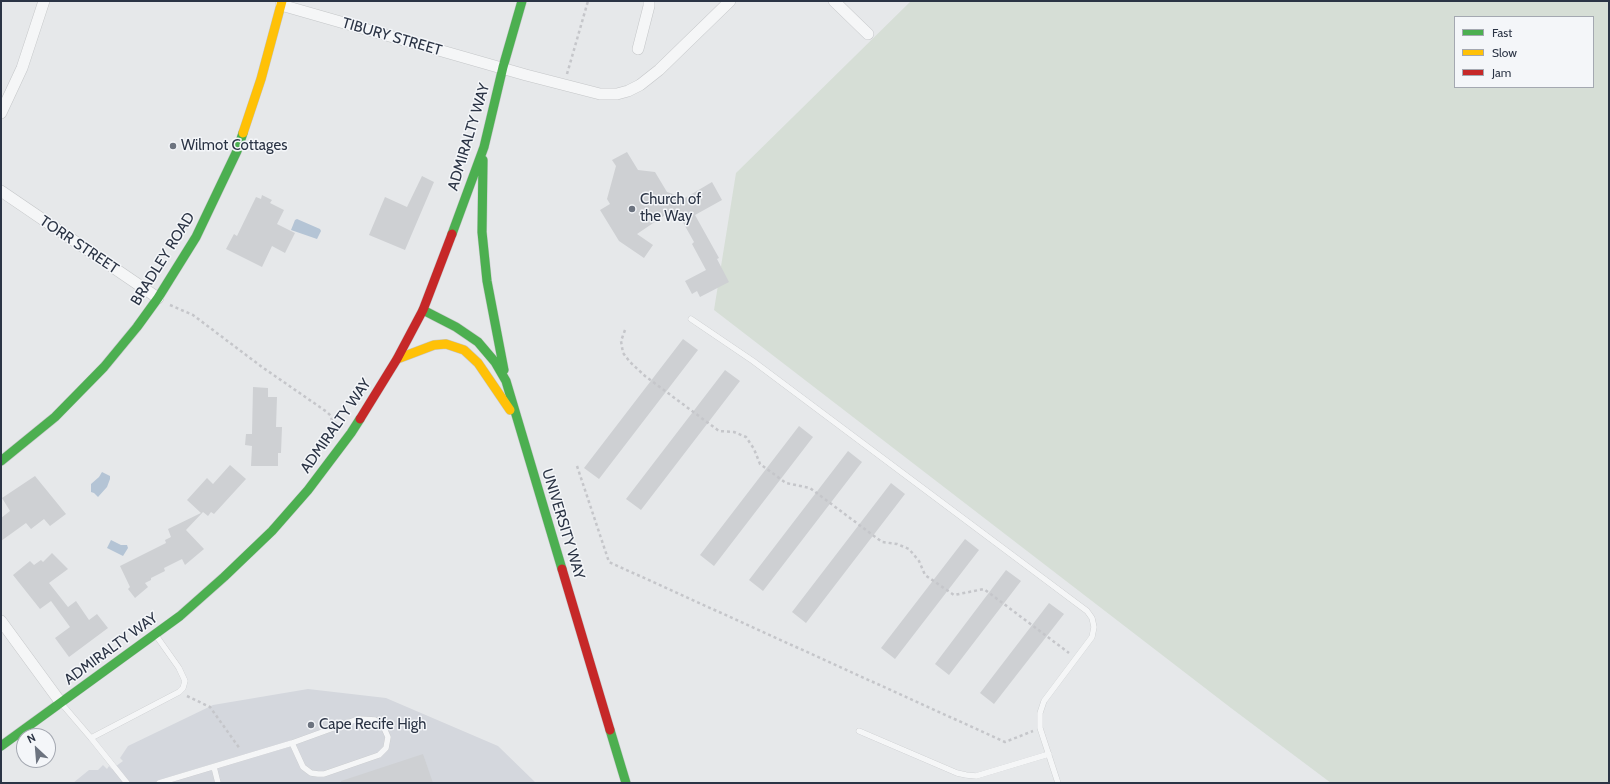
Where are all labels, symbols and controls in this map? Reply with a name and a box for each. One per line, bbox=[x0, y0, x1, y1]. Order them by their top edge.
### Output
street label: TIBURY STREET bbox=[340, 14, 444, 60]
legend bbox=[1454, 16, 1594, 88]
text: Fast bbox=[1492, 25, 1512, 40]
text: Slow bbox=[1492, 45, 1517, 60]
text: Jam bbox=[1492, 65, 1511, 80]
street label: ADMIRALTY WAY bbox=[444, 81, 494, 193]
place label: Wilmot Cottages bbox=[181, 137, 287, 155]
marker: Wilmot Cottages bbox=[168, 141, 178, 151]
place label: Church of the Way bbox=[640, 191, 701, 226]
marker: Church of the Way bbox=[627, 204, 637, 214]
street label: BRADLEY ROAD bbox=[127, 209, 199, 309]
street label: TORR STREET bbox=[36, 212, 122, 278]
street label: ADMIRALTY WAY bbox=[297, 375, 375, 477]
street label: UNIVERSITY WAY bbox=[538, 467, 588, 581]
street label: ADMIRALTY WAY bbox=[61, 609, 161, 689]
place label: Cape Recife High bbox=[319, 716, 426, 734]
marker: Cape Recife High bbox=[306, 720, 316, 730]
north arrow bbox=[16, 728, 56, 768]
text: N bbox=[25, 730, 38, 746]

